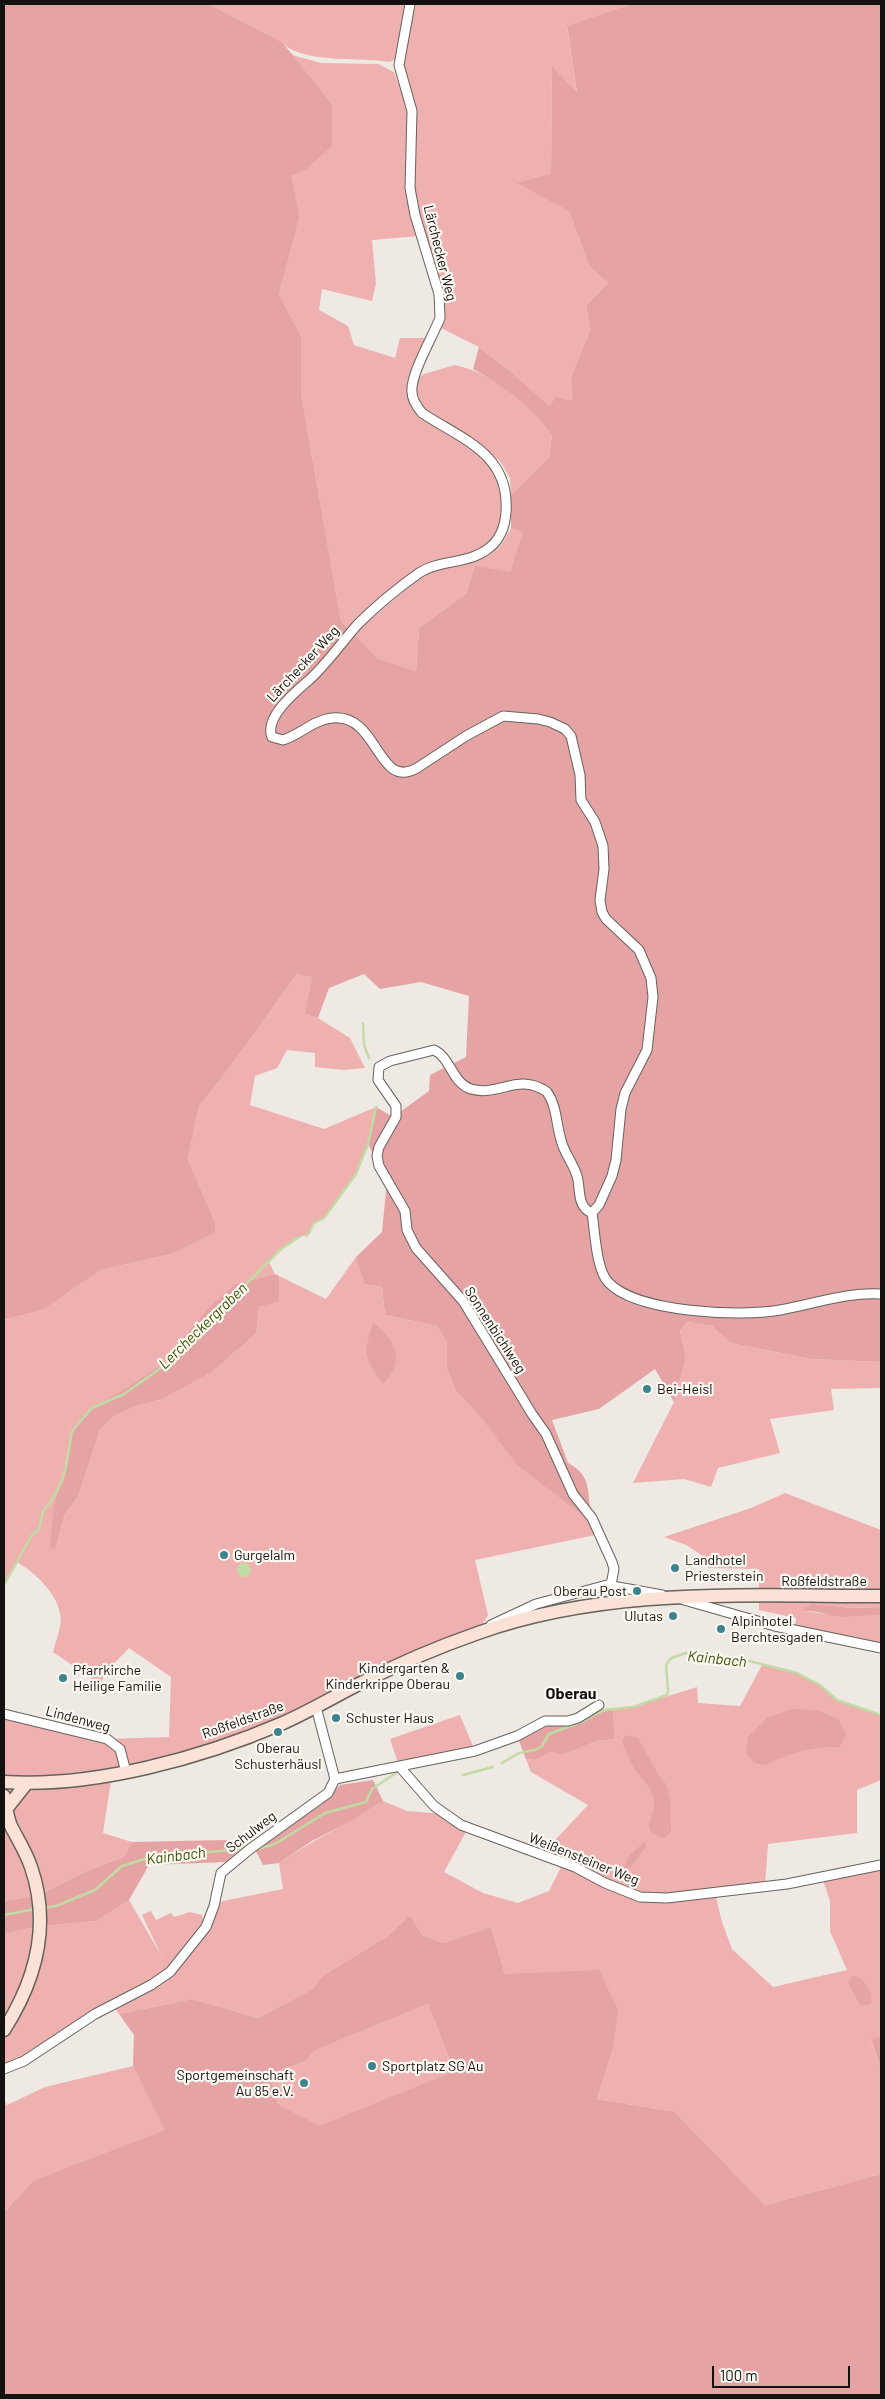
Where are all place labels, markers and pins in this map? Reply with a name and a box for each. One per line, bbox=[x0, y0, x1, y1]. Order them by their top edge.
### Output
place label: Bei-Heisl bbox=[657, 1381, 712, 1397]
marker: Bei-Heisl bbox=[641, 1383, 653, 1395]
place label: Gurgelalm bbox=[234, 1547, 295, 1563]
marker: Gurgelalm bbox=[218, 1549, 230, 1561]
place label: Landhotel Priesterstein bbox=[685, 1552, 764, 1584]
marker: Landhotel Priesterstein bbox=[669, 1562, 681, 1574]
place label: Oberau Post bbox=[553, 1583, 627, 1599]
marker: Oberau Post bbox=[631, 1585, 643, 1597]
place label: Ulutas bbox=[624, 1608, 663, 1624]
marker: Ulutas bbox=[667, 1610, 679, 1622]
place label: Alpinhotel Berchtesgaden bbox=[731, 1613, 823, 1645]
marker: Alpinhotel Berchtesgaden bbox=[715, 1623, 727, 1635]
place label: Kindergarten & Kinderkrippe Oberau bbox=[325, 1660, 450, 1692]
place label: Pfarrkirche Heilige Familie bbox=[73, 1662, 162, 1694]
marker: Kindergarten & Kinderkrippe Oberau bbox=[454, 1670, 466, 1682]
marker: Pfarrkirche Heilige Familie bbox=[57, 1672, 69, 1684]
place label: Schuster Haus bbox=[346, 1710, 434, 1726]
marker: Schuster Haus bbox=[330, 1712, 342, 1724]
marker: Oberau Schusterhäusl bbox=[272, 1726, 284, 1738]
place label: Oberau Schusterhäusl bbox=[235, 1740, 321, 1772]
place label: Sportplatz SG Au bbox=[382, 2058, 484, 2074]
marker: Sportplatz SG Au bbox=[366, 2060, 378, 2072]
place label: Sportgemeinschaft Au 85 e.V. bbox=[177, 2067, 294, 2100]
marker: Sportgemeinschaft Au 85 e.V. bbox=[298, 2077, 310, 2089]

